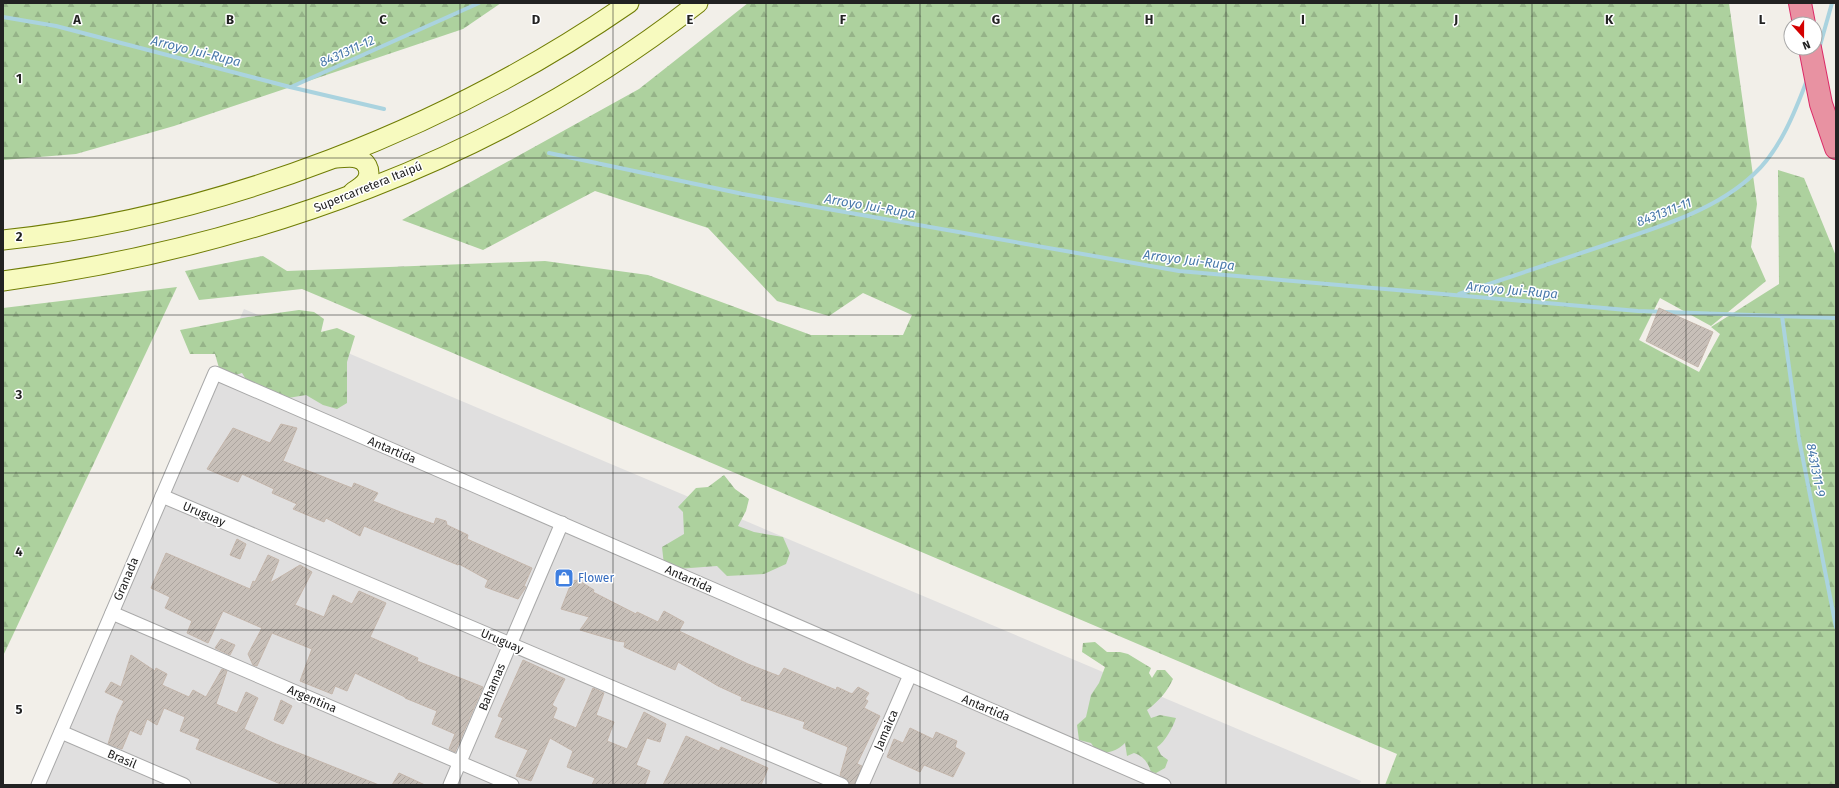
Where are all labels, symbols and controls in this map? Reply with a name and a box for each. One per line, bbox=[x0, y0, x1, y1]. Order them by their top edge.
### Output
text: A bbox=[72, 12, 81, 27]
text: B bbox=[226, 12, 234, 27]
text: C bbox=[379, 12, 387, 27]
text: D bbox=[532, 12, 541, 27]
text: E bbox=[687, 12, 694, 27]
text: F bbox=[840, 12, 847, 27]
text: G bbox=[992, 12, 1000, 27]
text: H bbox=[1145, 12, 1153, 27]
text: I bbox=[1301, 12, 1305, 27]
text: J bbox=[1453, 12, 1458, 27]
text: K bbox=[1605, 12, 1614, 27]
text: L bbox=[1759, 12, 1766, 27]
north arrow bbox=[1783, 16, 1823, 56]
water label: Arroyo Jui-Rupa bbox=[149, 32, 242, 69]
water label: 8431311-12 bbox=[317, 32, 377, 70]
text: N bbox=[1801, 37, 1812, 52]
text: 1 bbox=[16, 71, 22, 86]
street label: Supercarretera Itaipú bbox=[312, 159, 424, 215]
water label: Arroyo Jui-Rupa bbox=[822, 190, 917, 221]
water label: 8431311-11 bbox=[1634, 195, 1694, 229]
text: 2 bbox=[16, 229, 23, 244]
water label: Arroyo Jui-Rupa bbox=[1141, 247, 1236, 273]
water label: Arroyo Jui-Rupa bbox=[1465, 278, 1558, 301]
text: 3 bbox=[15, 387, 23, 402]
street label: Antartida bbox=[366, 434, 418, 466]
water label: 8431311-9 bbox=[1803, 442, 1829, 498]
street label: Uruguay bbox=[181, 499, 227, 529]
text: 4 bbox=[15, 544, 23, 559]
street label: Granada bbox=[111, 555, 141, 603]
street label: Antartida bbox=[663, 562, 715, 596]
shop icon: Flower bbox=[553, 567, 575, 589]
place label: Flower bbox=[578, 571, 614, 585]
street label: Uruguay bbox=[479, 626, 525, 656]
street label: Bahamas bbox=[476, 661, 508, 713]
street label: Argentina bbox=[285, 682, 339, 716]
street label: Antartida bbox=[960, 692, 1012, 724]
text: 5 bbox=[16, 702, 23, 717]
street label: Jamaica bbox=[871, 708, 901, 752]
street label: Brasil bbox=[105, 747, 139, 772]

